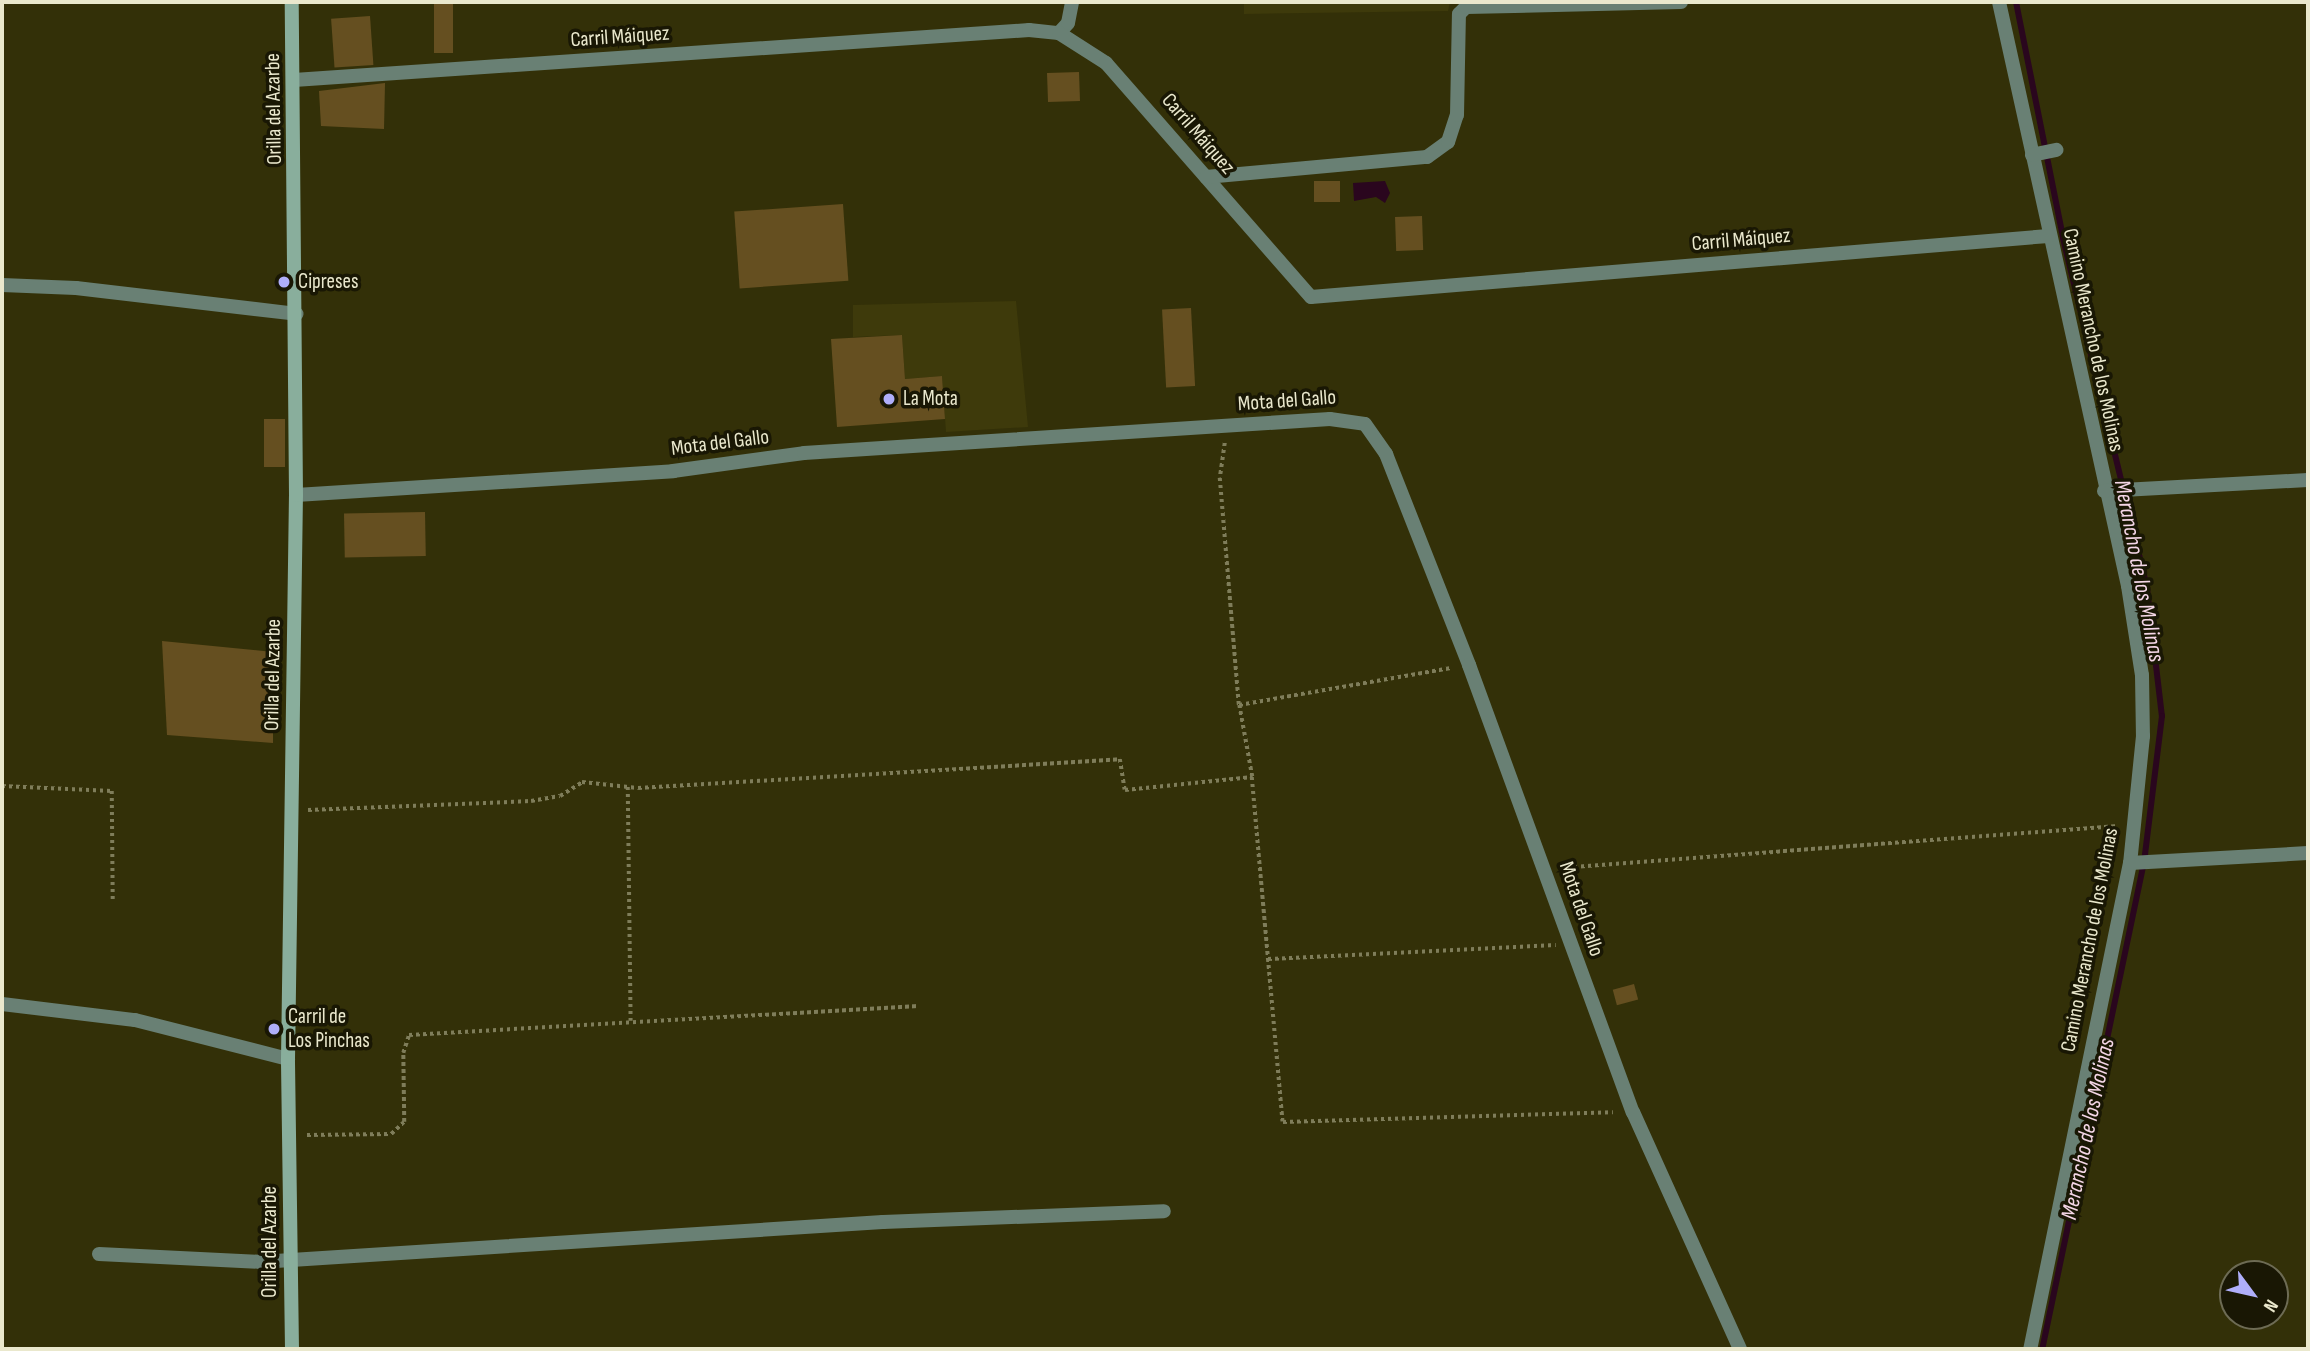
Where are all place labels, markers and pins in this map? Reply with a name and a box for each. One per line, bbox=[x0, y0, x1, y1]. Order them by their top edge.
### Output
place label: Cipreses bbox=[298, 269, 358, 295]
marker: Cipreses bbox=[276, 274, 292, 290]
place label: La Mota bbox=[903, 386, 958, 412]
marker: La Mota bbox=[881, 391, 897, 407]
place label: Carril de Los Pinchas bbox=[288, 1004, 370, 1054]
marker: Carril de Los Pinchas bbox=[266, 1021, 282, 1037]

